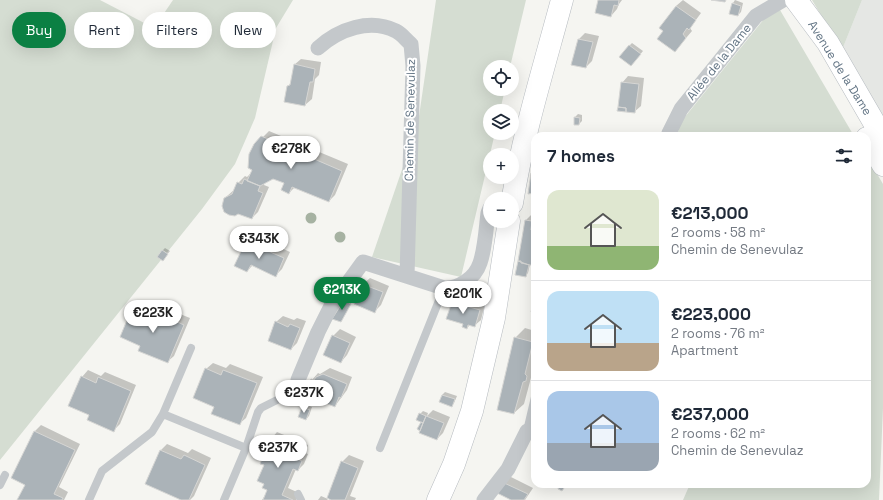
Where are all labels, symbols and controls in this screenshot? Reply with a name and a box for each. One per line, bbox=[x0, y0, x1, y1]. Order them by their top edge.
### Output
chip: Buy bbox=[12, 12, 66, 48]
chip: Rent bbox=[74, 12, 134, 48]
chip: Filters bbox=[142, 12, 212, 48]
chip: New bbox=[220, 12, 276, 48]
street label: Avenue de la Dame bbox=[804, 18, 876, 118]
street label: Allée de la Dame bbox=[683, 20, 755, 104]
street label: Chemin de Senevulaz bbox=[401, 59, 419, 181]
map controls bbox=[483, 60, 519, 228]
button: locate bbox=[483, 60, 519, 96]
button: layers bbox=[483, 104, 519, 140]
pin: €278K bbox=[263, 136, 319, 170]
text: €278K bbox=[271, 140, 311, 157]
text: 7 homes bbox=[547, 145, 615, 167]
icon: filters bbox=[833, 145, 855, 167]
button: + bbox=[483, 148, 519, 184]
button: − bbox=[483, 192, 519, 228]
text: €213,000 bbox=[671, 202, 749, 224]
icon: home bbox=[579, 206, 627, 254]
text: 2 rooms · 58 m² bbox=[671, 224, 765, 241]
pin: €343K bbox=[231, 226, 287, 260]
text: €343K bbox=[238, 230, 280, 247]
text: Chemin de Senevulaz bbox=[671, 241, 804, 258]
pin: €213K bbox=[314, 277, 370, 311]
text: €213K bbox=[323, 281, 361, 298]
pin: €201K bbox=[435, 281, 491, 315]
text: €201K bbox=[444, 285, 482, 302]
pin: €223K bbox=[125, 300, 181, 334]
text: €223,000 bbox=[671, 303, 751, 325]
text: €223K bbox=[133, 304, 173, 321]
icon: home bbox=[579, 307, 627, 355]
text: 2 rooms · 76 m² bbox=[671, 325, 765, 342]
text: Apartment bbox=[671, 342, 739, 359]
pin: €237K bbox=[276, 380, 332, 414]
text: €237K bbox=[284, 384, 324, 401]
text: €237,000 bbox=[671, 403, 749, 425]
icon: home bbox=[579, 407, 627, 455]
text: 2 rooms · 62 m² bbox=[671, 425, 765, 442]
pin: €237K bbox=[250, 435, 306, 469]
text: €237K bbox=[258, 439, 298, 456]
text: Chemin de Senevulaz bbox=[671, 442, 804, 459]

